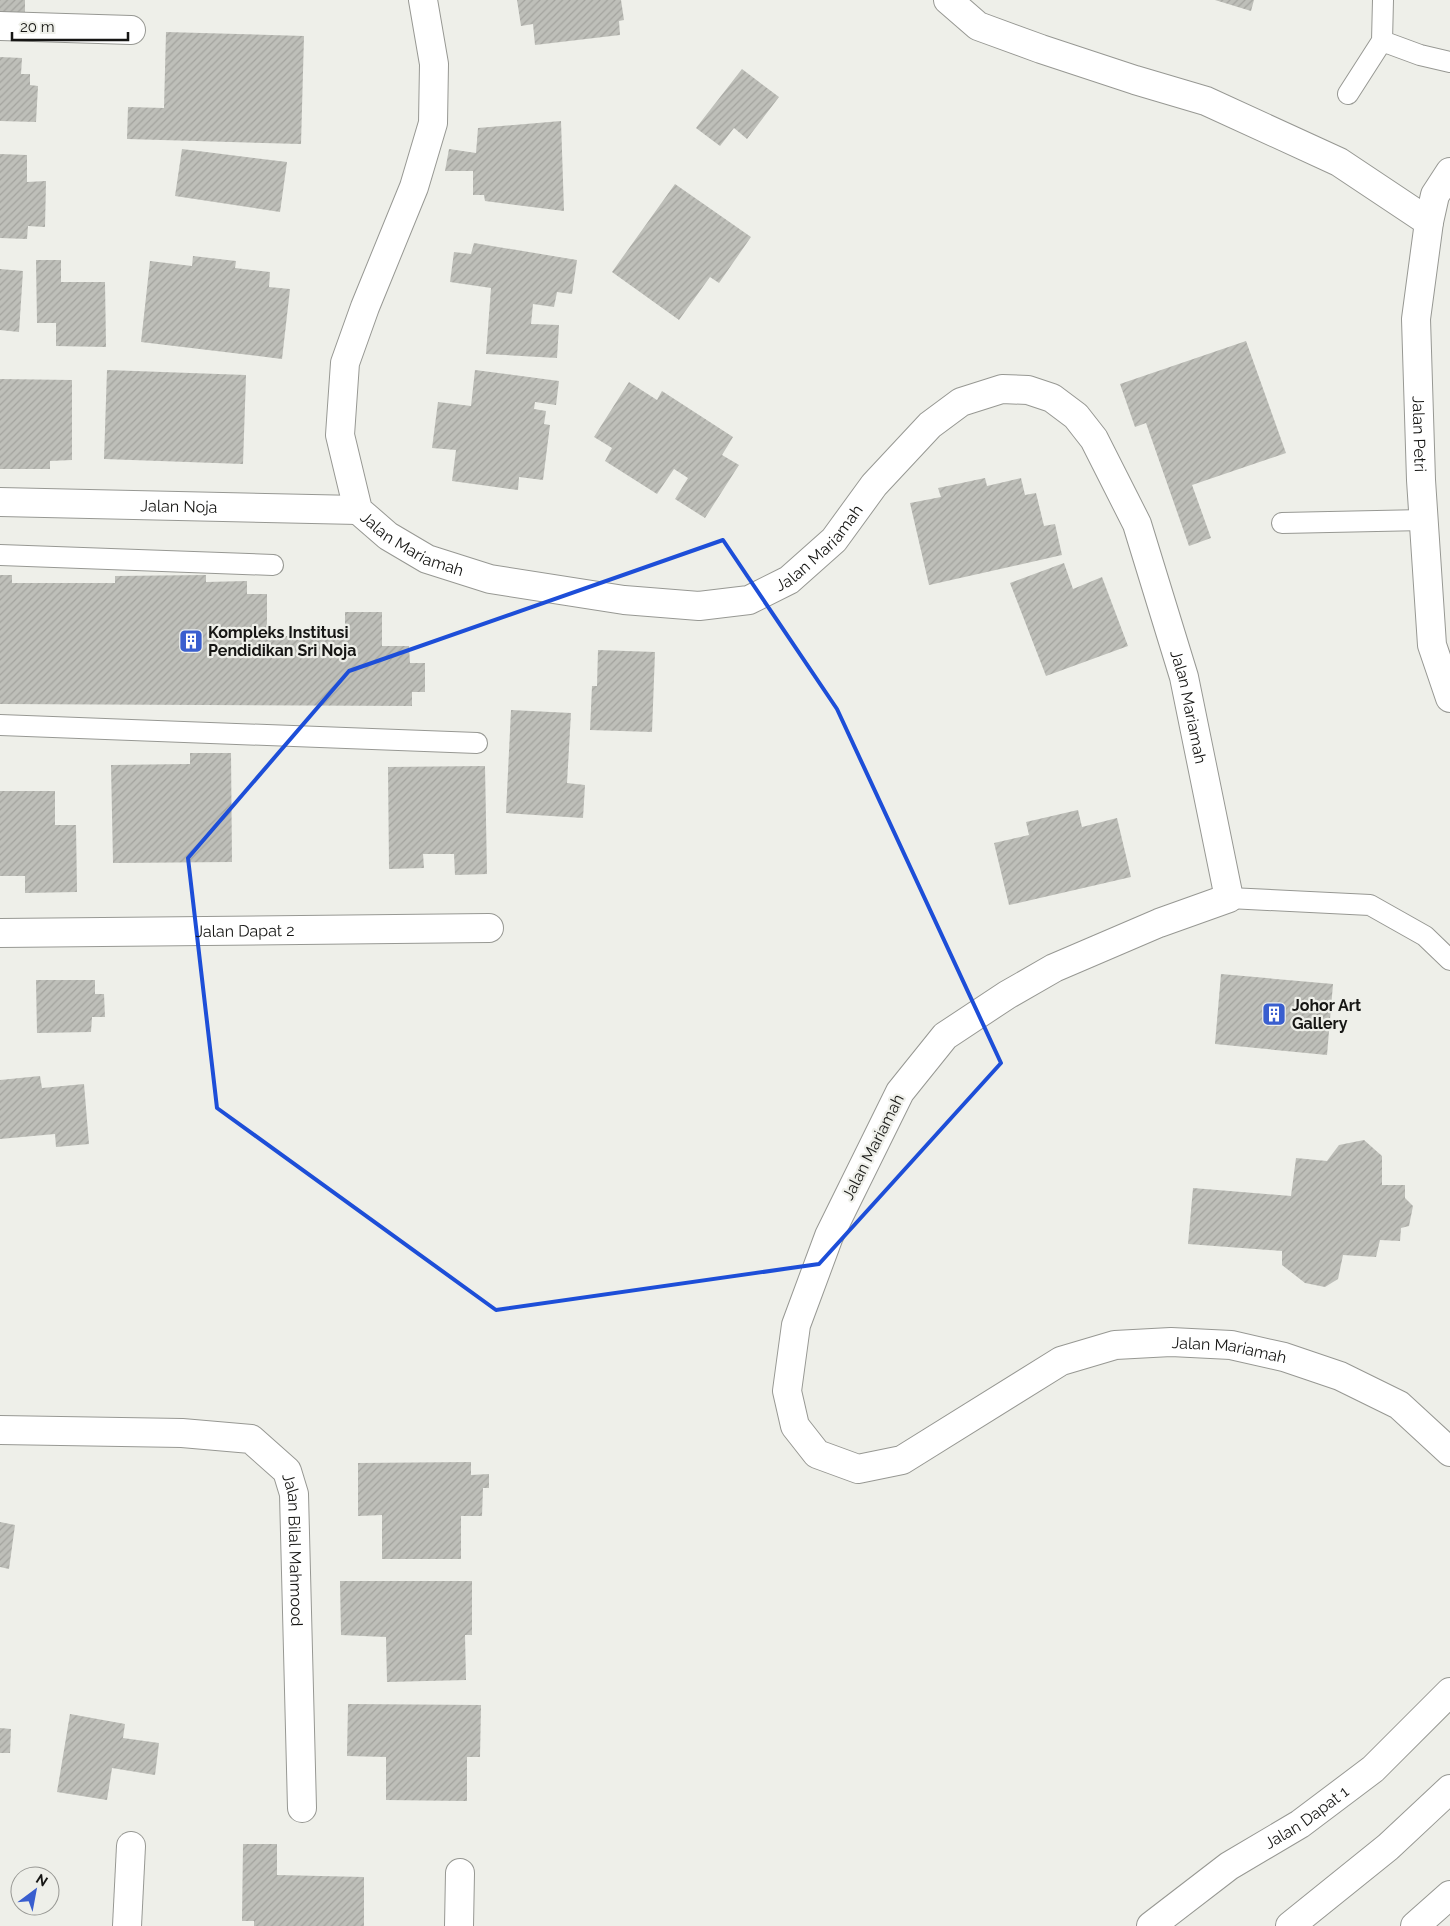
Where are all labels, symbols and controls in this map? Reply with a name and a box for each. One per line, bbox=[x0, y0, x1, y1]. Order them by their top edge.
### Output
scale bar bbox=[12, 10, 129, 42]
text: 20 m bbox=[20, 18, 55, 36]
street label: Jalan Petri bbox=[1409, 395, 1430, 472]
street label: Jalan Noja bbox=[140, 496, 218, 516]
street label: Jalan Mariamah bbox=[772, 501, 866, 595]
street label: Jalan Mariamah bbox=[357, 507, 466, 580]
place label: Kompleks Institusi Pendidikan Sri Noja bbox=[208, 623, 356, 660]
building icon: Kompleks Institusi Pendidikan Sri Noja bbox=[178, 628, 204, 654]
street label: Jalan Mariamah bbox=[1167, 648, 1211, 765]
street label: Jalan Dapat 2 bbox=[195, 920, 295, 941]
place label: Johor Art Gallery bbox=[1292, 996, 1361, 1033]
building icon: Johor Art Gallery bbox=[1261, 1001, 1287, 1027]
street label: Jalan Mariamah bbox=[838, 1091, 908, 1203]
street label: Jalan Mariamah bbox=[1171, 1333, 1288, 1367]
street label: Jalan Bilal Mahmood bbox=[279, 1471, 307, 1627]
street label: Jalan Dapat 1 bbox=[1261, 1781, 1352, 1852]
north arrow bbox=[10, 1866, 60, 1916]
text: N bbox=[33, 1870, 51, 1890]

